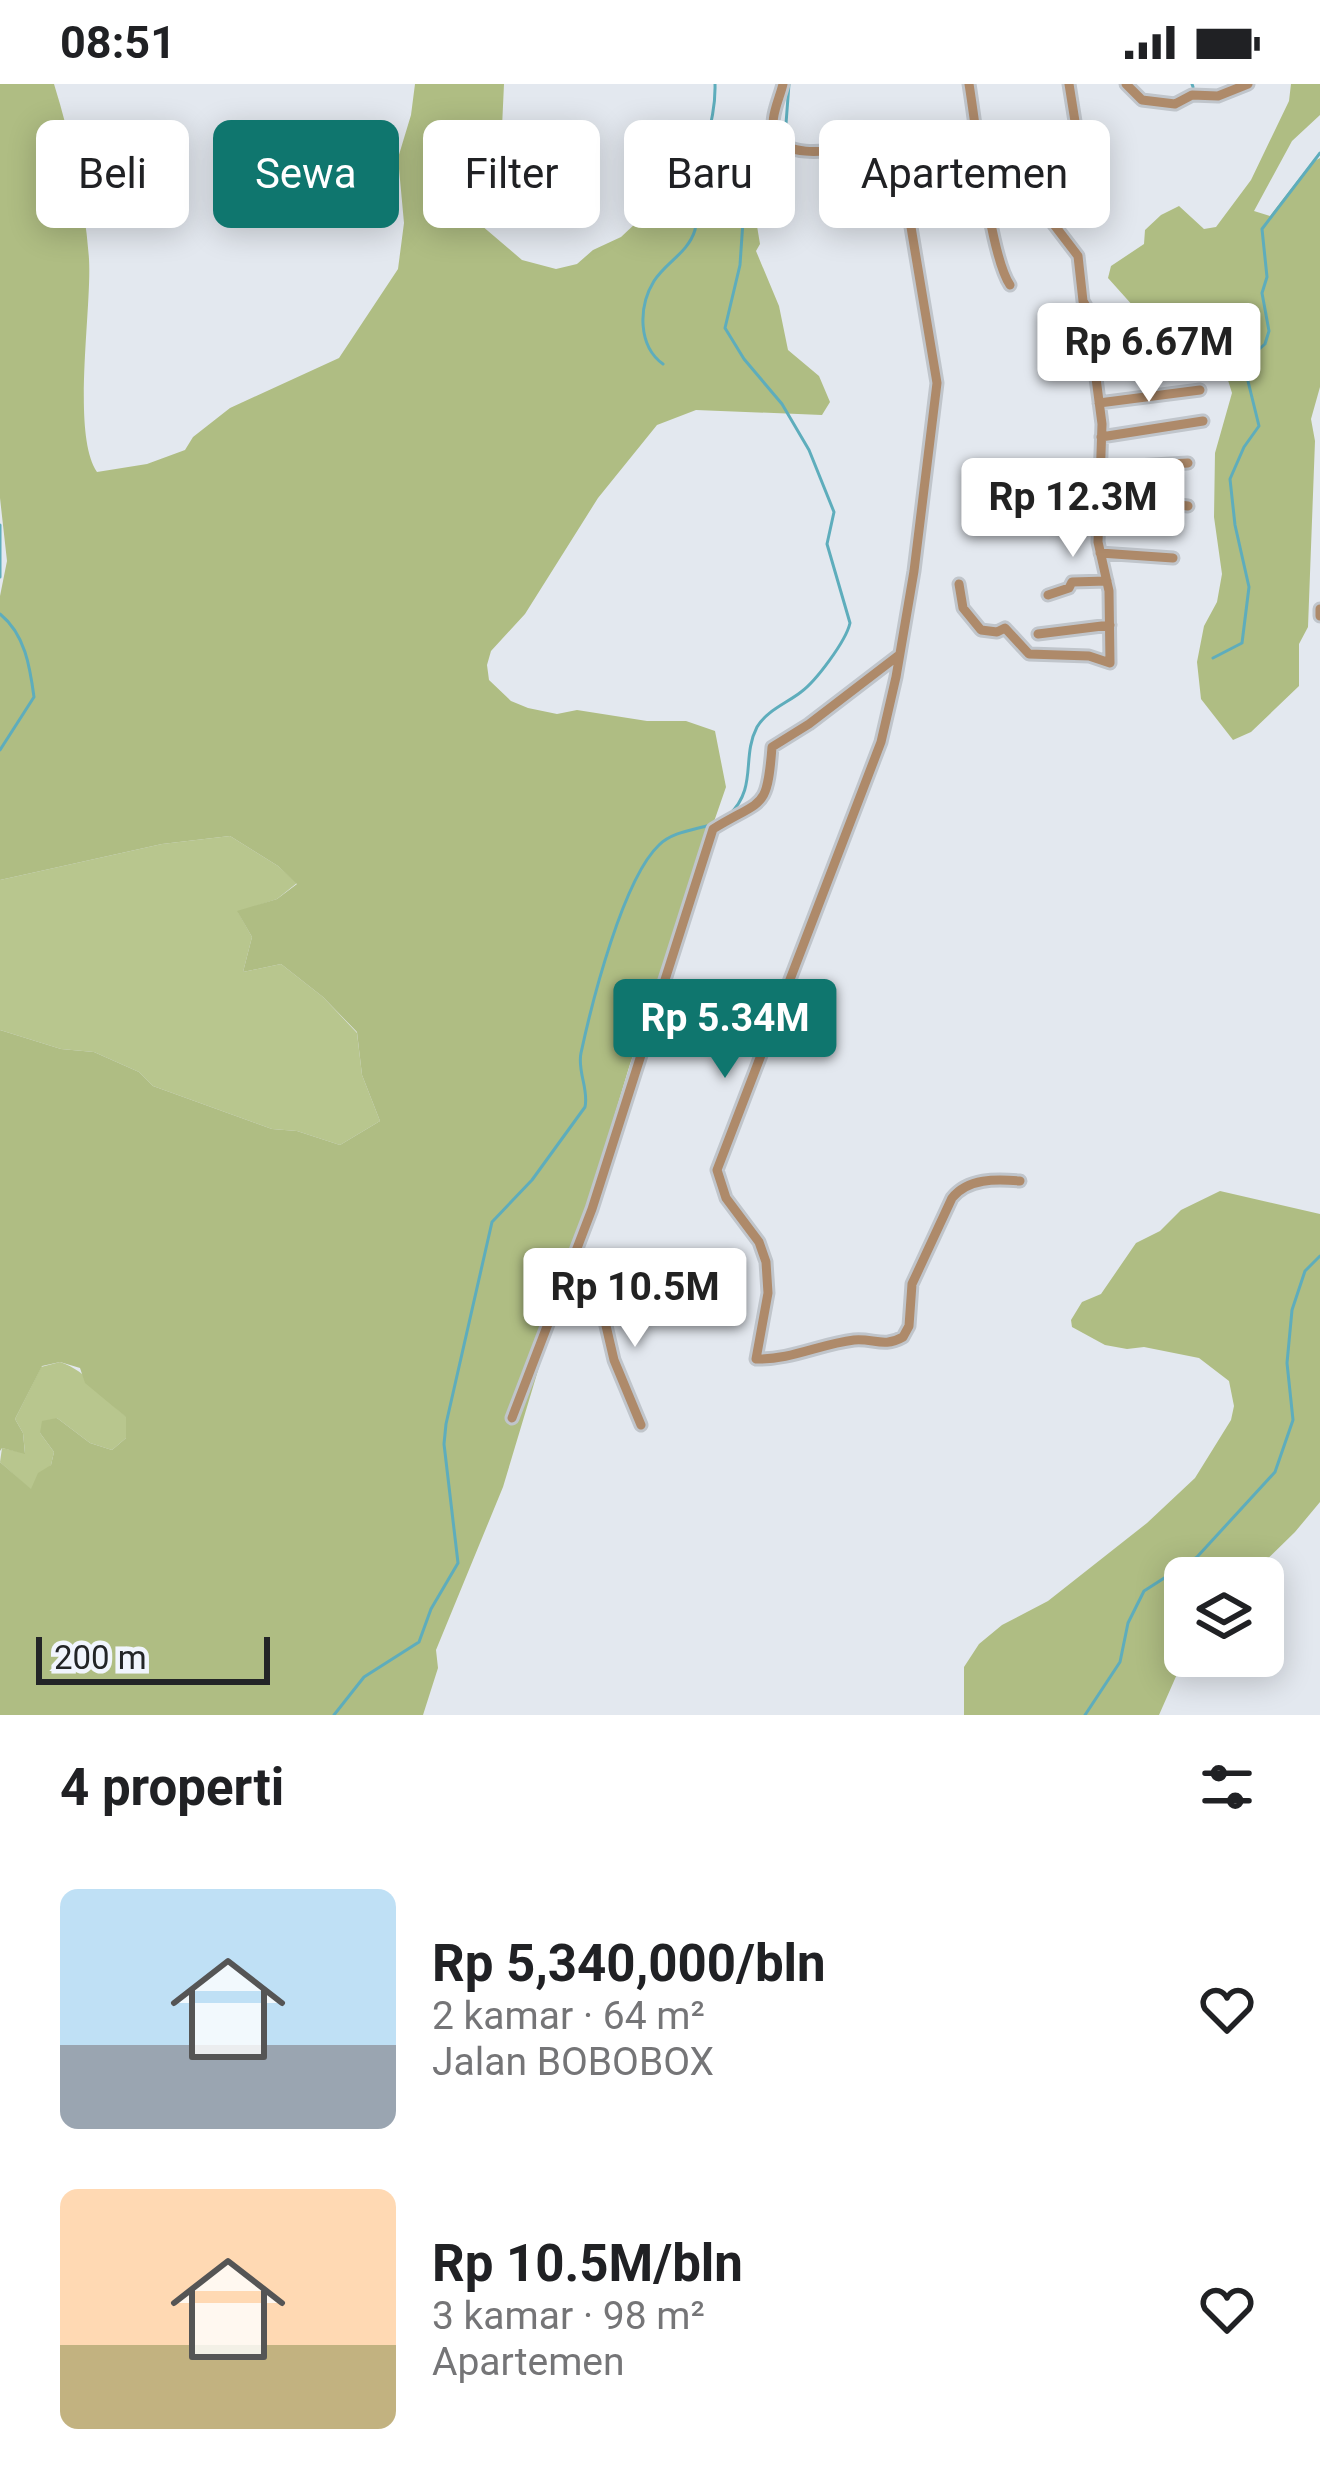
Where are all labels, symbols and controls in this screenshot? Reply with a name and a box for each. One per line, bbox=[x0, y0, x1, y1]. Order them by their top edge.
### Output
text: 08:51 bbox=[60, 16, 176, 69]
chip: Beli bbox=[36, 120, 189, 228]
chip: Sewa bbox=[213, 120, 399, 228]
chip: Filter bbox=[423, 120, 600, 228]
chip: Baru bbox=[624, 120, 795, 228]
chip: Apartemen bbox=[819, 120, 1110, 228]
pin: Rp 6.67M bbox=[1025, 303, 1273, 405]
text: Rp 6.67M bbox=[1064, 319, 1234, 365]
pin: Rp 12.3M bbox=[949, 458, 1197, 560]
text: Rp 12.3M bbox=[988, 474, 1158, 520]
pin: Rp 5.34M bbox=[601, 979, 849, 1081]
text: Rp 5.34M bbox=[640, 995, 810, 1041]
pin: Rp 10.5M bbox=[511, 1248, 759, 1350]
text: Rp 10.5M bbox=[550, 1264, 720, 1310]
map controls bbox=[1164, 1557, 1284, 1677]
button: layers bbox=[1164, 1557, 1284, 1677]
scale bar bbox=[36, 1631, 270, 1684]
text: 200 m bbox=[54, 1638, 147, 1677]
icon: filters bbox=[1194, 1754, 1260, 1820]
text: 4 properti bbox=[60, 1758, 284, 1817]
text: Rp 5,340,000/bln bbox=[432, 1934, 826, 1993]
icon: home bbox=[156, 1937, 300, 2081]
icon: heart bbox=[1194, 1976, 1260, 2042]
text: 2 kamar · 64 m² bbox=[432, 1993, 705, 2039]
text: Jalan BOBOBOX bbox=[432, 2039, 714, 2085]
text: Rp 10.5M/bln bbox=[432, 2234, 743, 2293]
icon: home bbox=[156, 2237, 300, 2381]
icon: heart bbox=[1194, 2276, 1260, 2342]
text: 3 kamar · 98 m² bbox=[432, 2293, 705, 2339]
text: Apartemen bbox=[432, 2339, 625, 2385]

